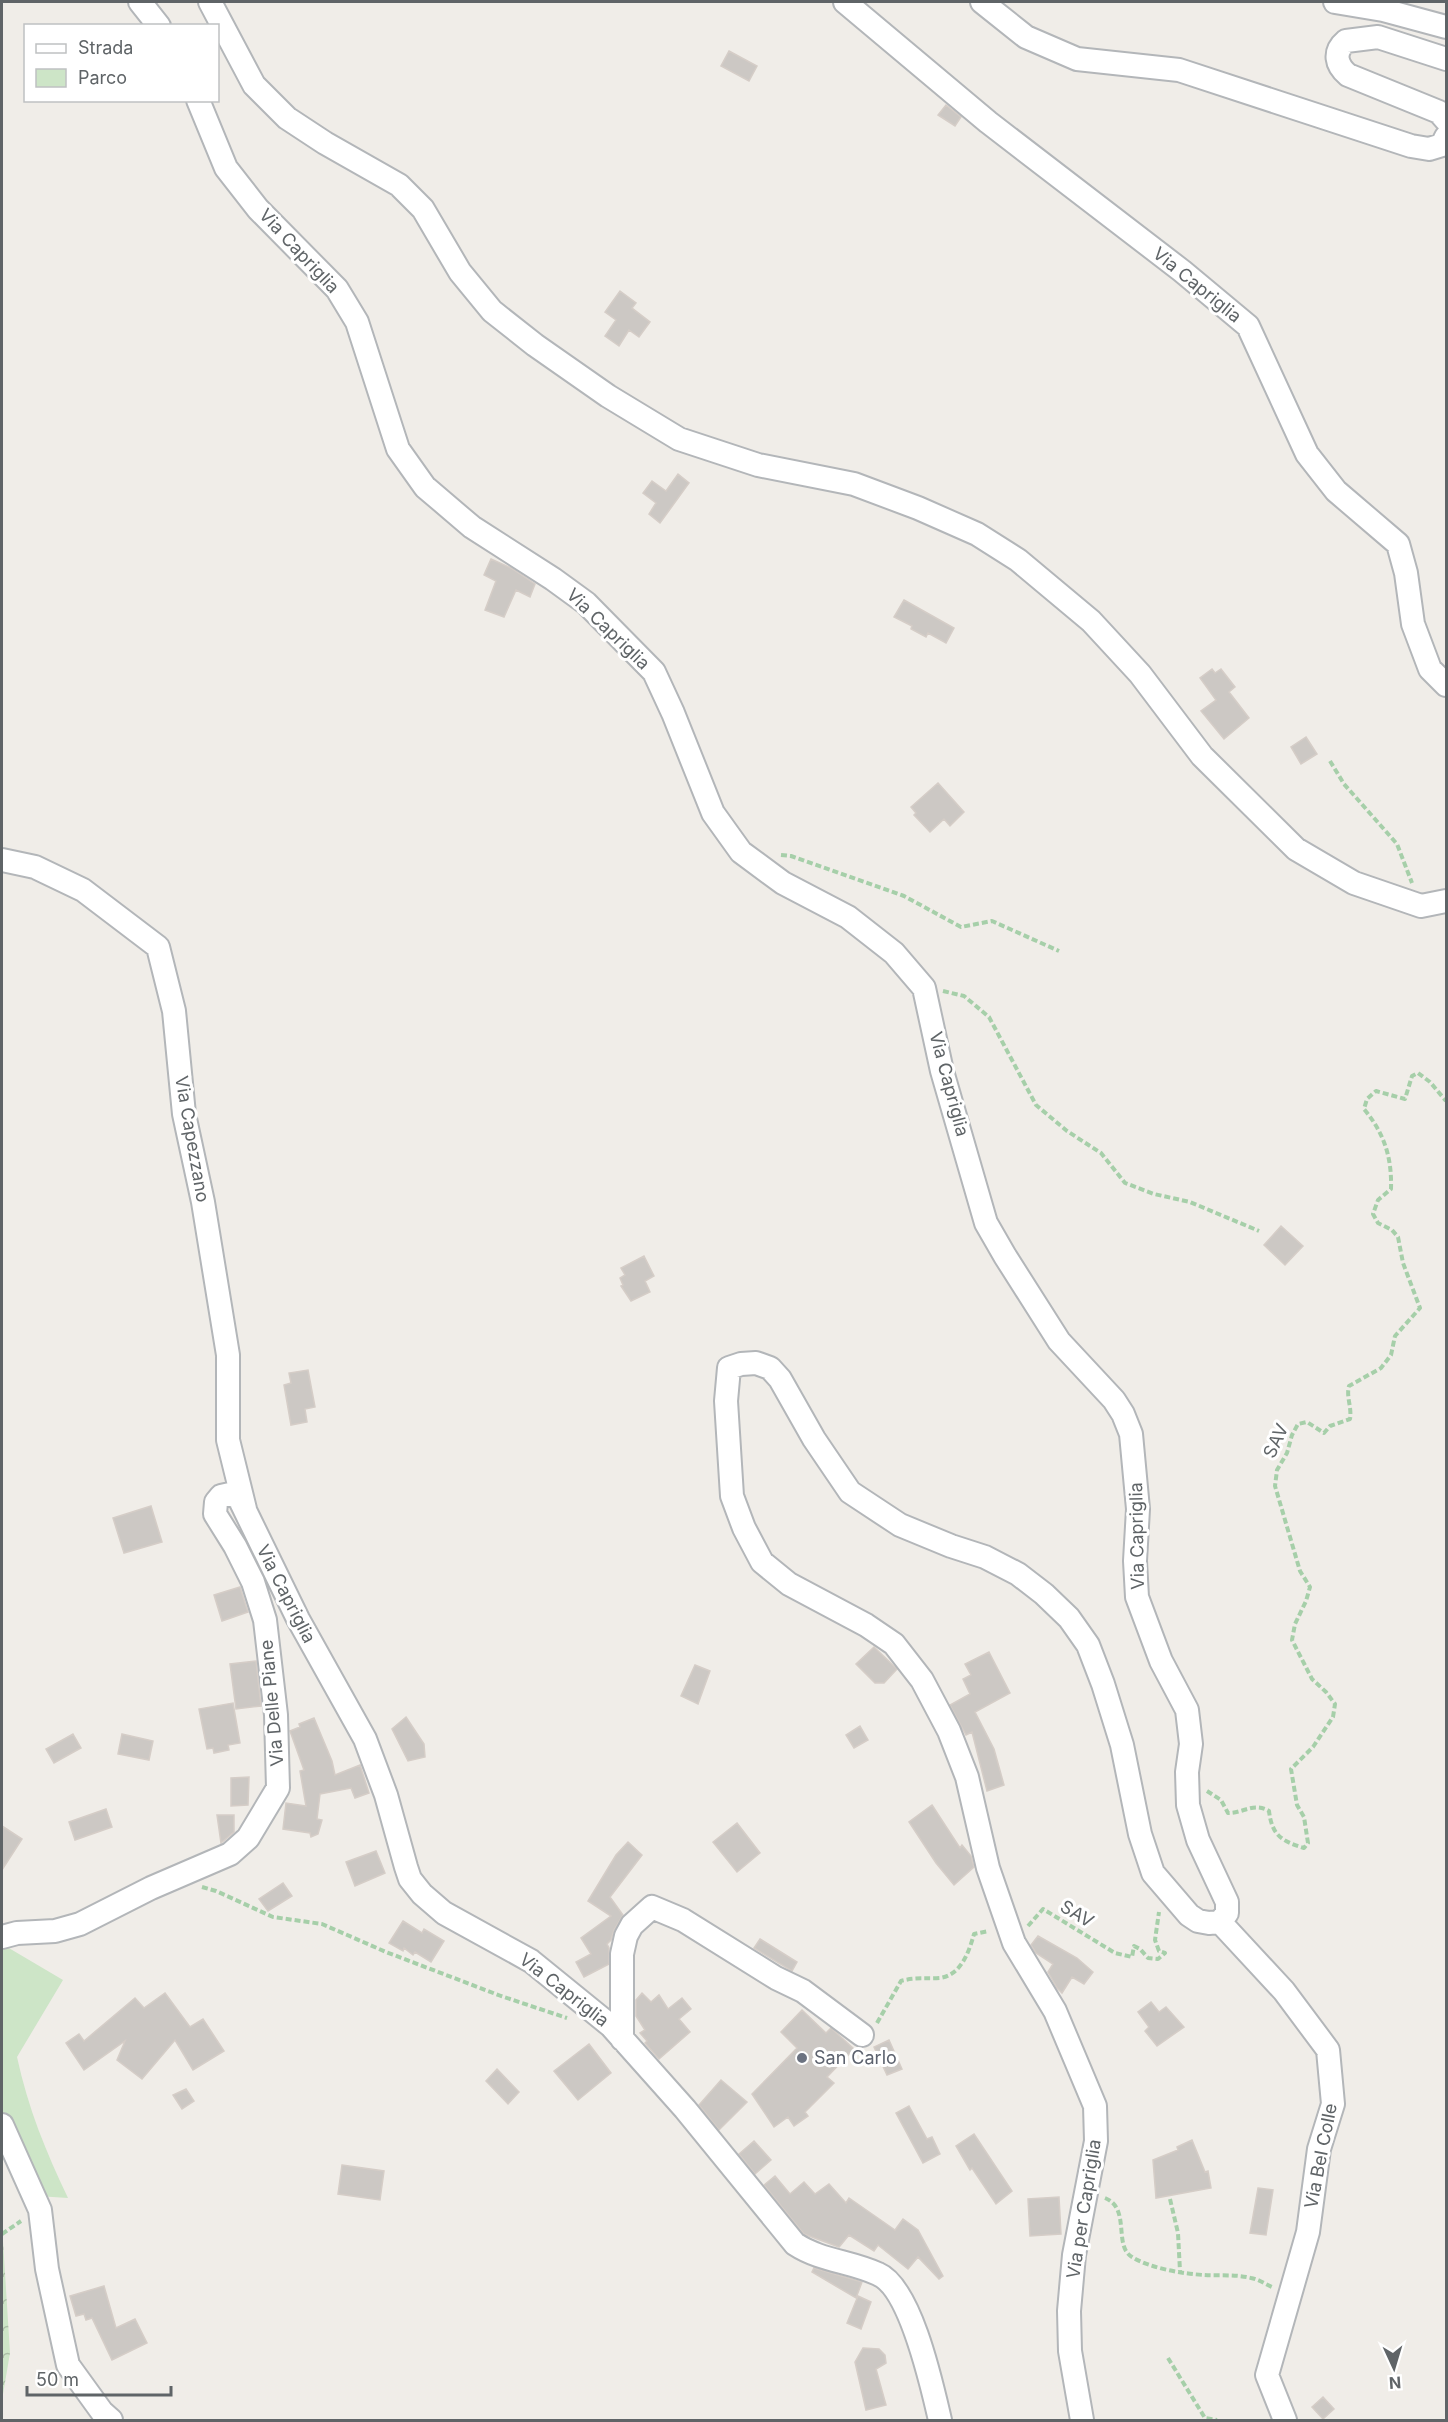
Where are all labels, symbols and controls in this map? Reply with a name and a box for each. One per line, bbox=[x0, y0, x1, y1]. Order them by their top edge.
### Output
legend bbox=[24, 24, 219, 102]
text: Strada bbox=[78, 37, 133, 58]
text: Parco bbox=[78, 67, 127, 88]
street label: Via Capriglia bbox=[255, 204, 344, 297]
street label: Via Capriglia bbox=[1149, 243, 1246, 327]
street label: Via Capriglia bbox=[562, 584, 654, 674]
street label: Via Capriglia bbox=[925, 1029, 974, 1139]
street label: Via Capezzano bbox=[171, 1074, 214, 1204]
street label: SAV bbox=[1259, 1420, 1292, 1461]
street label: Via Capriglia bbox=[1125, 1482, 1148, 1590]
street label: Via Capriglia bbox=[253, 1541, 320, 1646]
street label: Via Delle Piane bbox=[256, 1639, 287, 1767]
street label: SAV bbox=[1057, 1896, 1098, 1932]
street label: Via Capriglia bbox=[515, 1948, 613, 2031]
place label: San Carlo bbox=[814, 2047, 897, 2068]
marker: San Carlo bbox=[795, 2051, 809, 2065]
street label: Via Bel Colle bbox=[1300, 2101, 1341, 2210]
street label: Via per Capriglia bbox=[1062, 2138, 1105, 2280]
north arrow bbox=[1364, 2338, 1424, 2398]
scale bar bbox=[27, 2359, 171, 2397]
text: 50 m bbox=[36, 2369, 79, 2390]
text: N bbox=[1388, 2373, 1402, 2393]

